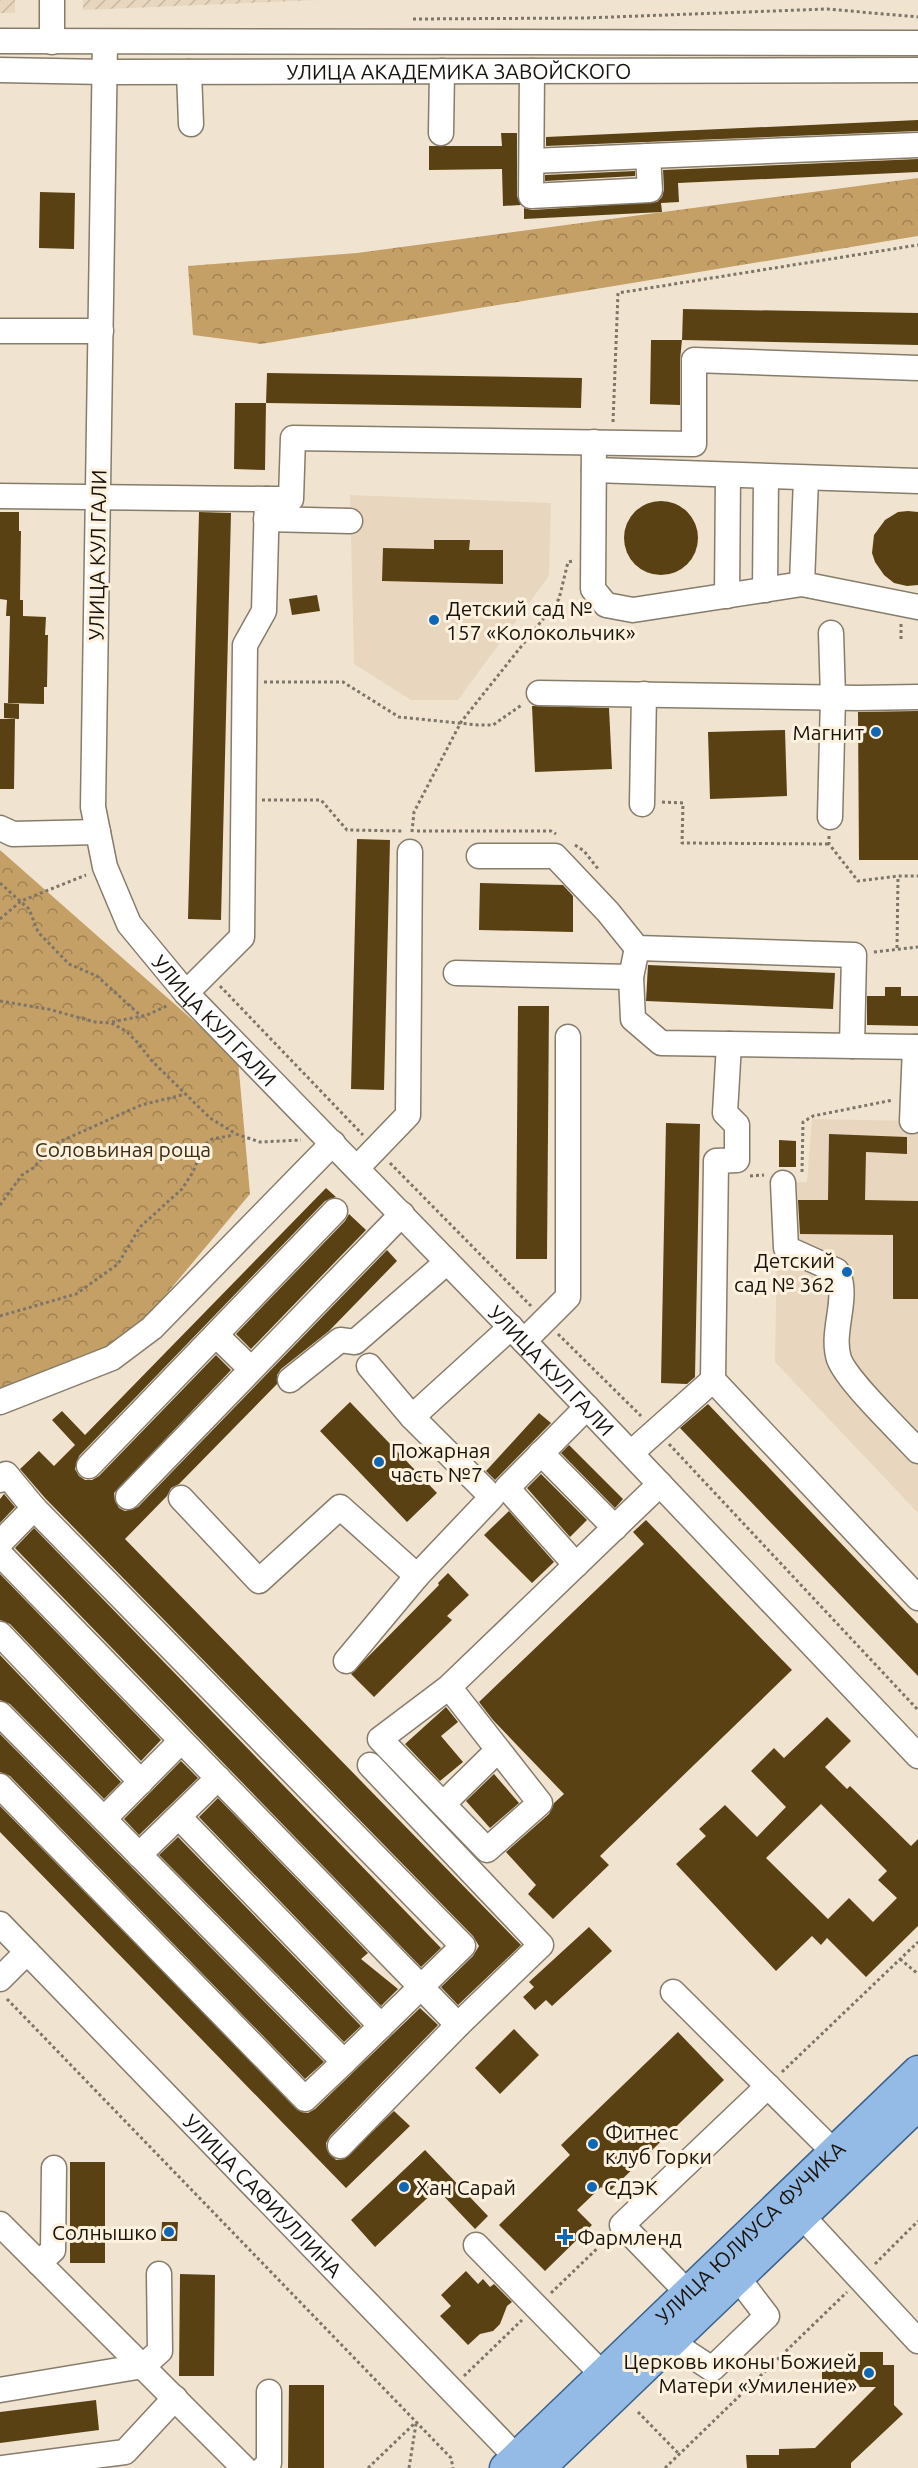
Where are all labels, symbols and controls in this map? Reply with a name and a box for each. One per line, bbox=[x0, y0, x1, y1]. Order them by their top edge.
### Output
street label: УЛИЦА АКАДЕМИКА ЗАВОЙСКОГО bbox=[287, 59, 631, 84]
street label: УЛИЦА КУЛ ГАЛИ bbox=[84, 470, 110, 640]
place label: Детский сад № 157 «Колокольчик» bbox=[446, 596, 636, 644]
marker: Детский сад № 157 «Колокольчик» bbox=[427, 613, 441, 627]
place label: Магнит bbox=[792, 720, 865, 744]
marker: Магнит bbox=[869, 725, 883, 739]
street label: УЛИЦА КУЛ ГАЛИ bbox=[147, 950, 282, 1091]
park label: Соловьиная роща bbox=[35, 1137, 211, 1161]
place label: Детский сад № 362 bbox=[734, 1248, 835, 1296]
marker: Детский сад № 362 bbox=[840, 1265, 854, 1279]
street label: УЛИЦА КУЛ ГАЛИ bbox=[484, 1300, 619, 1440]
place label: Пожарная часть №7 bbox=[391, 1438, 491, 1486]
marker: Пожарная часть №7 bbox=[372, 1455, 386, 1469]
street label: УЛИЦА САФИУЛЛИНА bbox=[179, 2109, 347, 2282]
place label: Фитнес клуб Горки bbox=[605, 2120, 712, 2168]
street label: УЛИЦА ЮЛИУСА ФУЧИКА bbox=[651, 2136, 850, 2329]
marker: Фитнес клуб Горки bbox=[586, 2137, 600, 2151]
place label: Хан Сарай bbox=[416, 2175, 516, 2199]
place label: СДЭК bbox=[604, 2175, 658, 2199]
marker: Хан Сарай bbox=[397, 2180, 411, 2194]
marker: СДЭК bbox=[585, 2180, 599, 2194]
place label: Солнышко bbox=[52, 2220, 157, 2244]
marker: Солнышко bbox=[162, 2225, 176, 2239]
place label: Фармленд bbox=[577, 2225, 682, 2249]
marker: Фармленд bbox=[558, 2230, 572, 2244]
place label: Церковь иконы Божией Матери «Умиление» bbox=[624, 2349, 857, 2397]
marker: Церковь иконы Божией Матери «Умиление» bbox=[862, 2366, 876, 2380]

